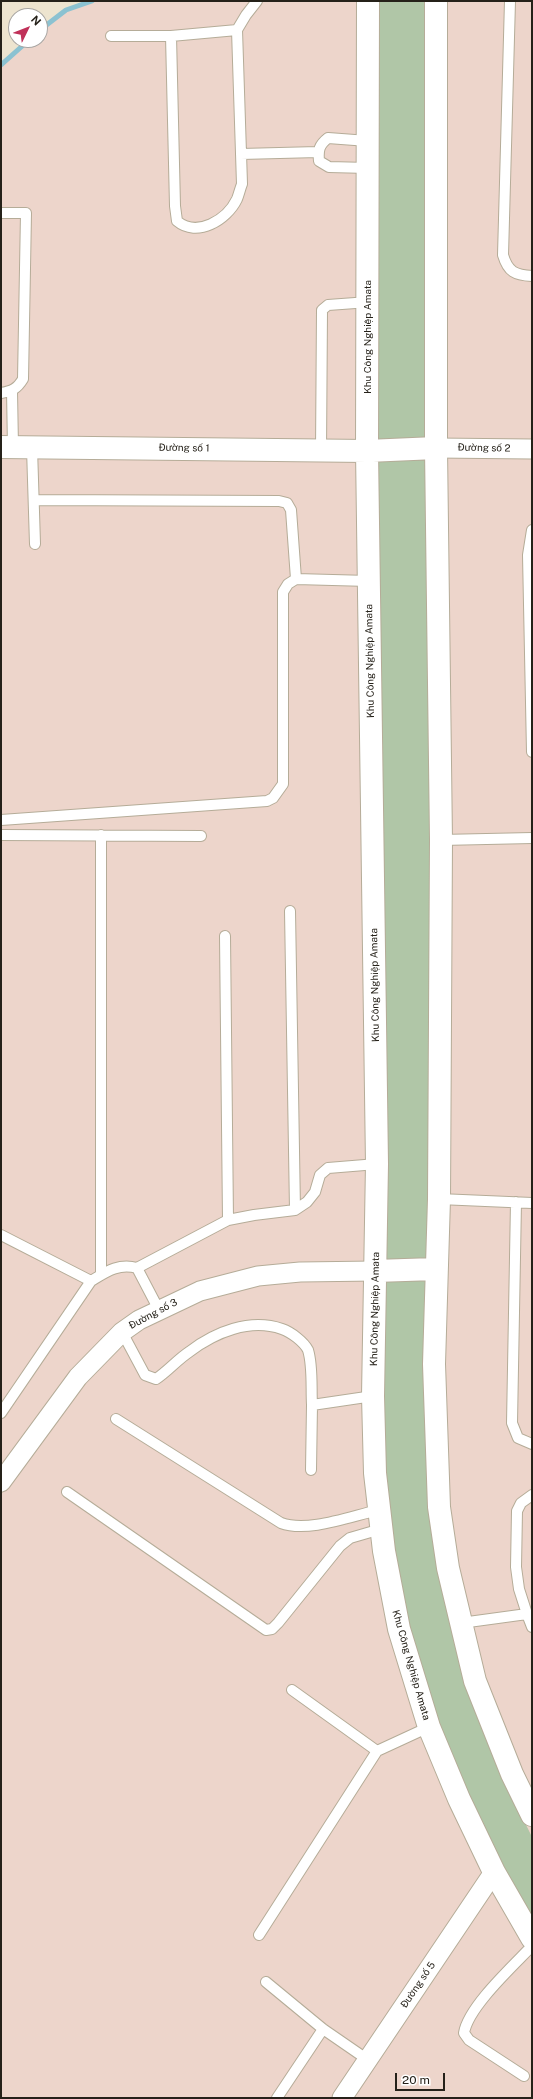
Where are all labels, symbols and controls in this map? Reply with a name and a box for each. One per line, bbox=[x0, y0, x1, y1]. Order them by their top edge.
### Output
north arrow bbox=[8, 8, 48, 48]
text: N bbox=[29, 13, 43, 28]
street label: Khu Công Nghiệp Amata bbox=[362, 280, 374, 394]
street label: Đường số 1 bbox=[158, 442, 210, 454]
street label: Đường số 2 bbox=[457, 442, 511, 454]
street label: Khu Công Nghiệp Amata bbox=[363, 604, 377, 718]
street label: Khu Công Nghiệp Amata bbox=[368, 928, 382, 1042]
street label: Khu Công Nghiệp Amata bbox=[368, 1252, 382, 1366]
street label: Đường số 3 bbox=[127, 1296, 179, 1332]
street label: Khu Công Nghiệp Amata bbox=[389, 1608, 433, 1722]
street label: Đường số 5 bbox=[398, 1960, 438, 2010]
scale bar bbox=[397, 2065, 447, 2091]
text: 20 m bbox=[402, 2073, 430, 2087]

